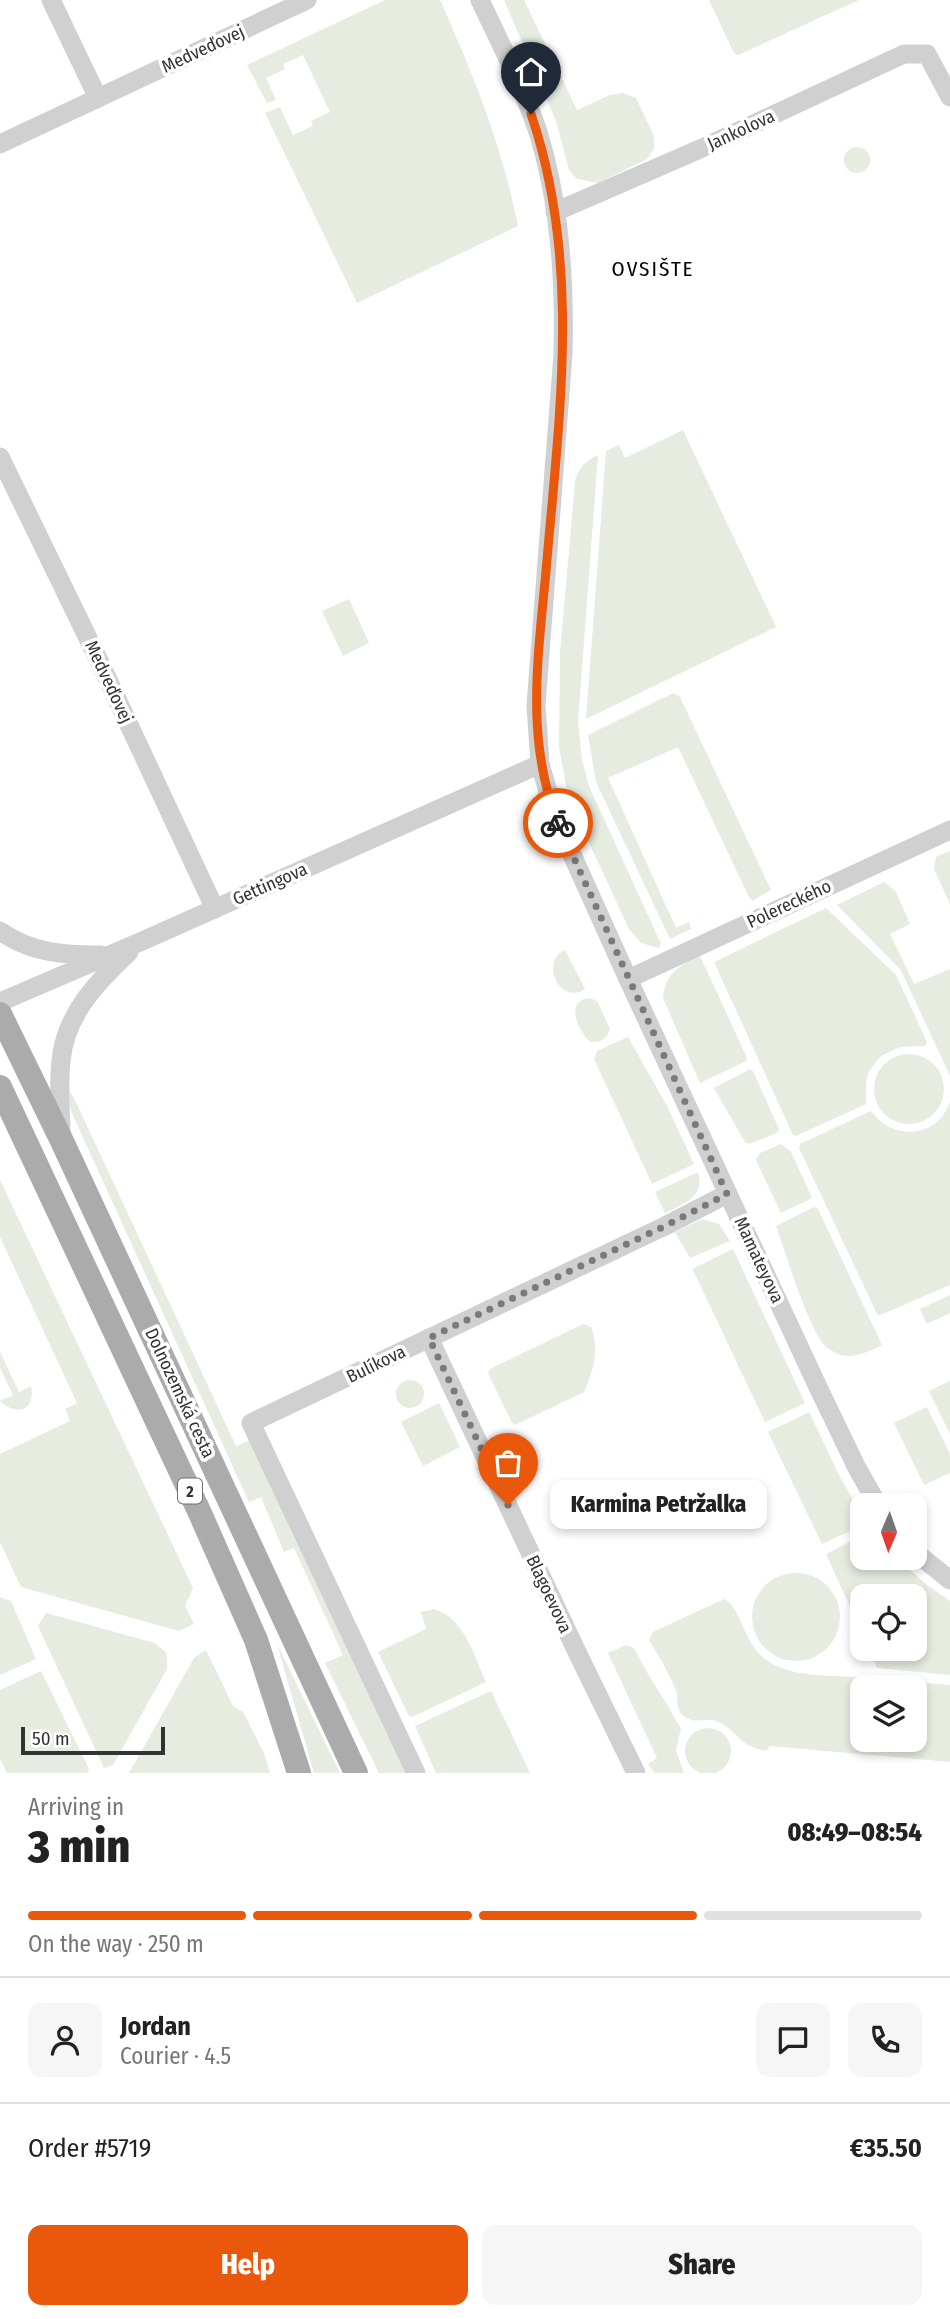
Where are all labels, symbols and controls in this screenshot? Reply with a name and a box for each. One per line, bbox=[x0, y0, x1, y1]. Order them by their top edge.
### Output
street label: Medveďovej bbox=[158, 20, 248, 78]
pin bbox=[501, 42, 561, 114]
icon: home bbox=[512, 53, 550, 91]
street label: Jankolova bbox=[704, 105, 778, 155]
district label: OVSIŠTE bbox=[612, 256, 694, 282]
street label: Medveďovej bbox=[80, 637, 138, 727]
courier bbox=[523, 788, 593, 858]
icon: bike bbox=[539, 804, 577, 842]
street label: Gettingova bbox=[229, 858, 311, 910]
street label: Polereckého bbox=[743, 875, 835, 933]
street label: Mamateyova bbox=[729, 1213, 789, 1307]
street label: Dolnozemská cesta bbox=[140, 1325, 220, 1462]
street label: Bulíkova bbox=[343, 1340, 409, 1388]
pin bbox=[478, 1433, 538, 1505]
icon: bag bbox=[489, 1444, 527, 1482]
road number: 2 bbox=[178, 1478, 202, 1504]
callout: Karmina Petržalka bbox=[550, 1480, 767, 1530]
text: Karmina Petržalka bbox=[571, 1490, 746, 1518]
north arrow bbox=[850, 1493, 928, 1570]
map controls bbox=[850, 1493, 927, 1752]
street label: Blagoevova bbox=[521, 1551, 577, 1637]
button: locate bbox=[850, 1584, 927, 1661]
button: layers bbox=[850, 1675, 927, 1752]
scale bar bbox=[21, 1724, 164, 1756]
text: 50 m bbox=[32, 1727, 70, 1750]
text: Arriving in bbox=[28, 1793, 124, 1821]
text: 08:49–08:54 bbox=[787, 1817, 922, 1848]
text: 3 min bbox=[28, 1819, 130, 1874]
text: On the way · 250 m bbox=[28, 1930, 204, 1958]
button: person bbox=[28, 2003, 102, 2077]
button: chat bbox=[756, 2003, 830, 2077]
button: phone bbox=[848, 2003, 922, 2077]
text: Jordan bbox=[120, 2011, 191, 2042]
text: Courier · 4.5 bbox=[120, 2042, 231, 2070]
text: Order #5719 bbox=[28, 2133, 151, 2164]
text: €35.50 bbox=[850, 2133, 922, 2164]
button: Help bbox=[28, 2225, 468, 2305]
button: Share bbox=[482, 2225, 922, 2305]

